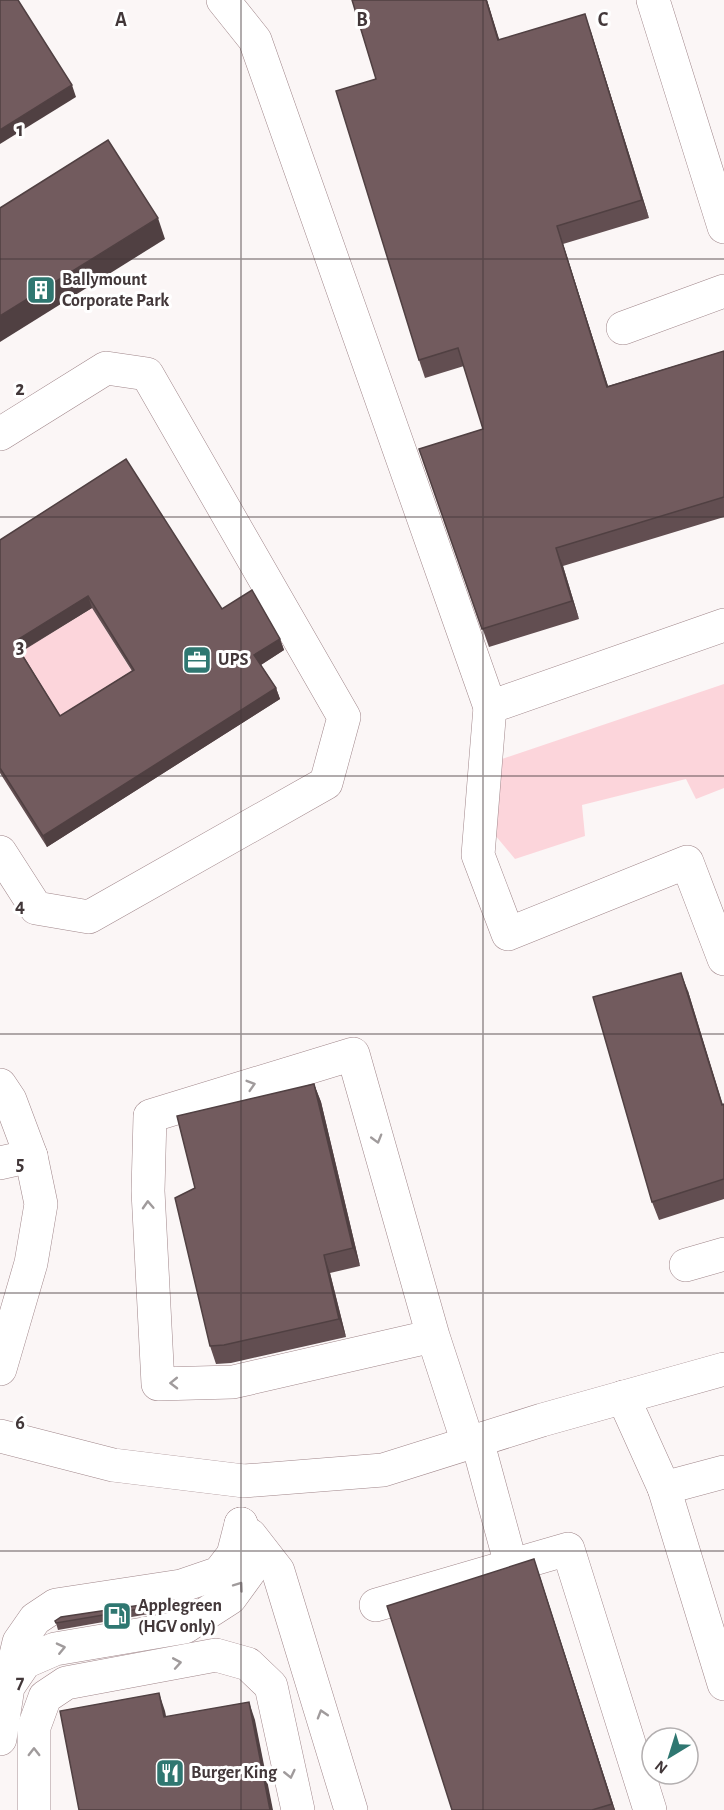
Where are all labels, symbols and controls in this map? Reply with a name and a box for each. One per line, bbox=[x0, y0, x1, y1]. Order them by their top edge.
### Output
text: A bbox=[115, 10, 127, 30]
text: B bbox=[356, 10, 368, 30]
text: C bbox=[598, 10, 609, 30]
text: 1 bbox=[16, 120, 24, 140]
place label: Ballymount Corporate Park bbox=[62, 271, 169, 310]
building icon: Ballymount Corporate Park bbox=[25, 274, 57, 306]
text: 2 bbox=[15, 379, 25, 399]
text: 3 bbox=[16, 637, 24, 657]
office icon: UPS bbox=[181, 644, 213, 676]
place label: UPS bbox=[218, 651, 248, 669]
text: 4 bbox=[15, 896, 25, 916]
one-way arrow bbox=[245, 1080, 256, 1092]
one-way arrow bbox=[370, 1133, 382, 1144]
text: 5 bbox=[16, 1154, 24, 1174]
one-way arrow bbox=[142, 1200, 155, 1209]
one-way arrow bbox=[170, 1377, 179, 1389]
text: 6 bbox=[15, 1413, 25, 1433]
one-way arrow bbox=[232, 1582, 243, 1593]
place label: Applegreen (HGV only) bbox=[138, 1597, 222, 1636]
fuel station icon: Applegreen (HGV only) bbox=[101, 1600, 133, 1632]
one-way arrow bbox=[55, 1643, 65, 1656]
one-way arrow bbox=[172, 1657, 182, 1669]
text: 7 bbox=[16, 1672, 25, 1692]
one-way arrow bbox=[316, 1709, 329, 1720]
north arrow bbox=[640, 1726, 700, 1786]
one-way arrow bbox=[28, 1747, 40, 1756]
restaurant icon: Burger King bbox=[154, 1757, 186, 1789]
text: N bbox=[652, 1757, 671, 1777]
place label: Burger King bbox=[191, 1764, 278, 1782]
one-way arrow bbox=[283, 1769, 296, 1779]

